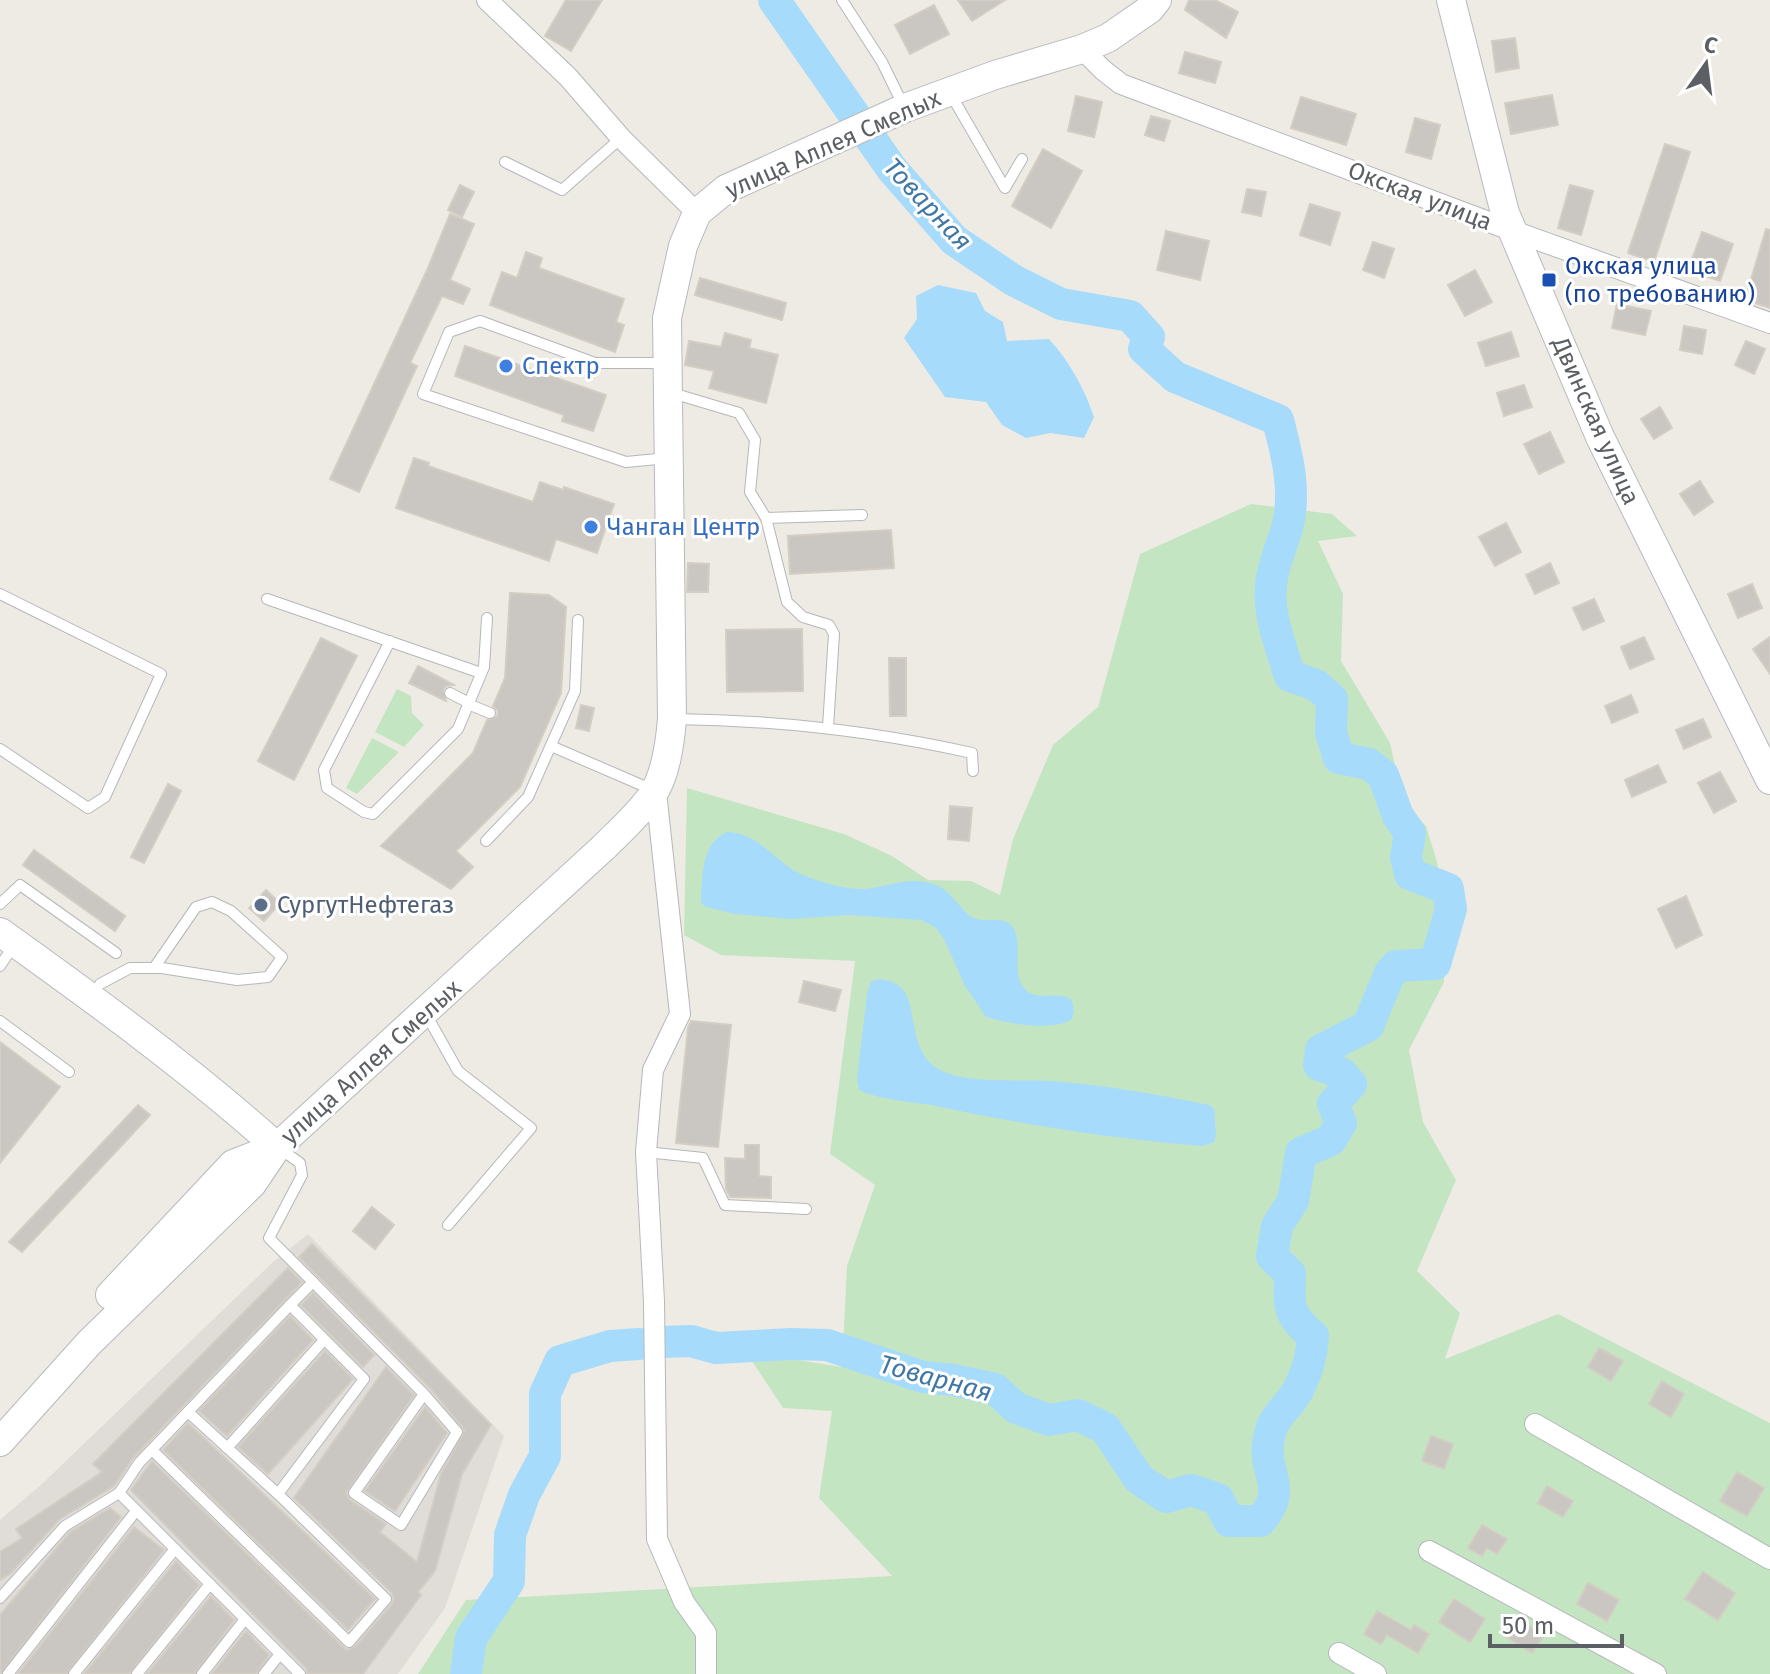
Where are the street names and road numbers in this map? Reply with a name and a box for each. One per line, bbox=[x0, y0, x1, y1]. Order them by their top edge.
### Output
street label: улица Аллея Смелых bbox=[721, 84, 945, 204]
street label: Окская улица bbox=[1344, 156, 1496, 236]
street label: Двинская улица bbox=[1546, 332, 1645, 509]
street label: улица Аллея Смелых bbox=[275, 974, 467, 1150]

